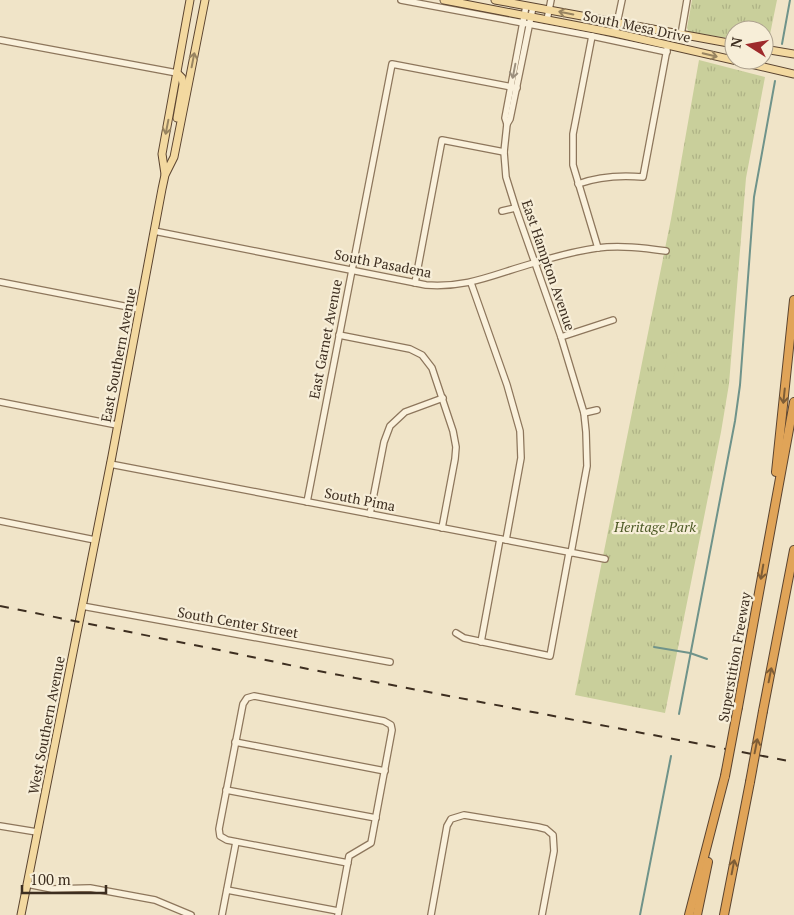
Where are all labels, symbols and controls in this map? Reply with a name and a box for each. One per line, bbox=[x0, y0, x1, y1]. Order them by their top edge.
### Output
street label: South Mesa Drive bbox=[582, 5, 692, 47]
one-way arrow bbox=[559, 8, 575, 18]
north arrow bbox=[724, 20, 774, 70]
text: N bbox=[725, 35, 746, 49]
one-way arrow bbox=[702, 51, 718, 60]
one-way arrow bbox=[189, 52, 198, 68]
one-way arrow bbox=[508, 63, 518, 79]
one-way arrow bbox=[162, 118, 172, 134]
street label: East Hampton Avenue bbox=[518, 197, 580, 333]
street label: South Pasadena bbox=[333, 244, 433, 282]
street label: East Garnet Avenue bbox=[304, 278, 346, 400]
street label: East Southern Avenue bbox=[96, 286, 140, 424]
one-way arrow bbox=[779, 388, 789, 404]
street label: South Pima bbox=[323, 483, 397, 515]
park label: Heritage Park bbox=[613, 517, 696, 536]
one-way arrow bbox=[757, 563, 767, 579]
street label: Superstition Freeway bbox=[713, 590, 755, 723]
street label: South Center Street bbox=[176, 602, 301, 642]
street label: West Southern Avenue bbox=[23, 654, 69, 796]
one-way arrow bbox=[766, 668, 775, 684]
one-way arrow bbox=[752, 739, 762, 755]
one-way arrow bbox=[729, 860, 739, 876]
scale bar bbox=[22, 862, 106, 894]
text: 100 m bbox=[30, 869, 71, 889]

